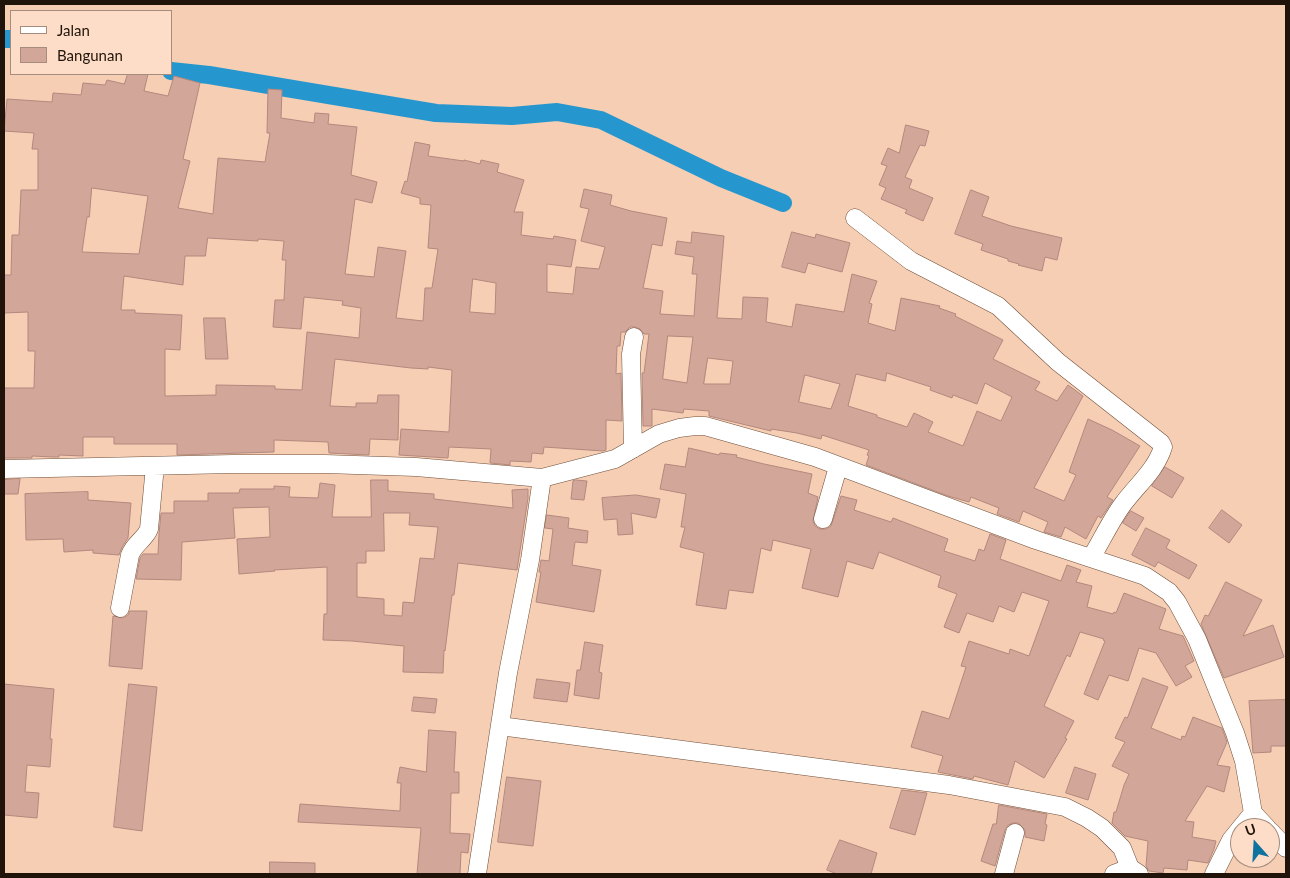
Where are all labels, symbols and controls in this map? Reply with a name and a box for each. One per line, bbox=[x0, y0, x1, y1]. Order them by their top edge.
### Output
legend bbox=[10, 10, 172, 75]
text: Jalan bbox=[57, 21, 90, 39]
text: Bangunan bbox=[57, 46, 123, 64]
north arrow bbox=[1230, 818, 1280, 868]
text: U bbox=[1243, 820, 1258, 839]

